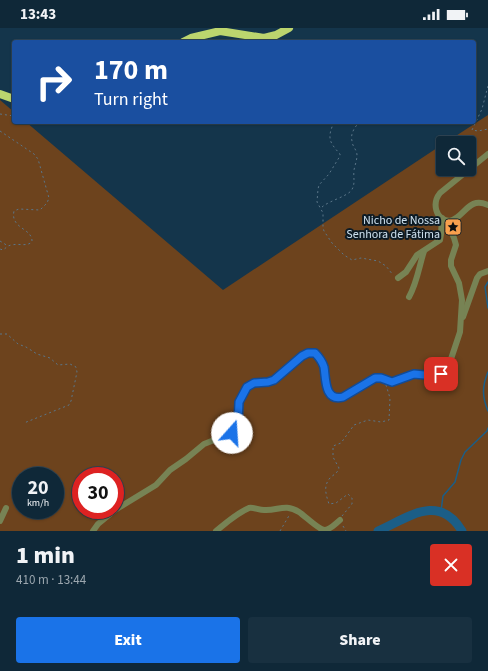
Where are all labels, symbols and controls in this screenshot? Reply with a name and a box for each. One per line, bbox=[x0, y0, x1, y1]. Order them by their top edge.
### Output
text: 13:43 bbox=[20, 4, 56, 25]
text: 170 m bbox=[94, 50, 168, 90]
icon: right bbox=[28, 56, 80, 108]
text: Turn right bbox=[94, 87, 168, 112]
map controls bbox=[436, 136, 476, 176]
button: search bbox=[436, 136, 476, 176]
place label: Nicho de Nossa Senhora de Fátima bbox=[346, 212, 440, 243]
place icon: Nicho de Nossa Senhora de Fátima bbox=[443, 217, 463, 237]
pin bbox=[424, 357, 458, 391]
icon: arrive bbox=[430, 363, 452, 385]
position arrow bbox=[211, 412, 253, 454]
speed limit sign: 30 bbox=[72, 467, 124, 519]
text: 20 bbox=[27, 474, 49, 502]
text: km/h bbox=[27, 496, 49, 510]
text: 1 min bbox=[16, 538, 75, 573]
button: close bbox=[430, 544, 472, 586]
text: 410 m · 13:44 bbox=[16, 571, 86, 589]
button: Exit bbox=[16, 617, 240, 663]
button: Share bbox=[248, 617, 472, 663]

